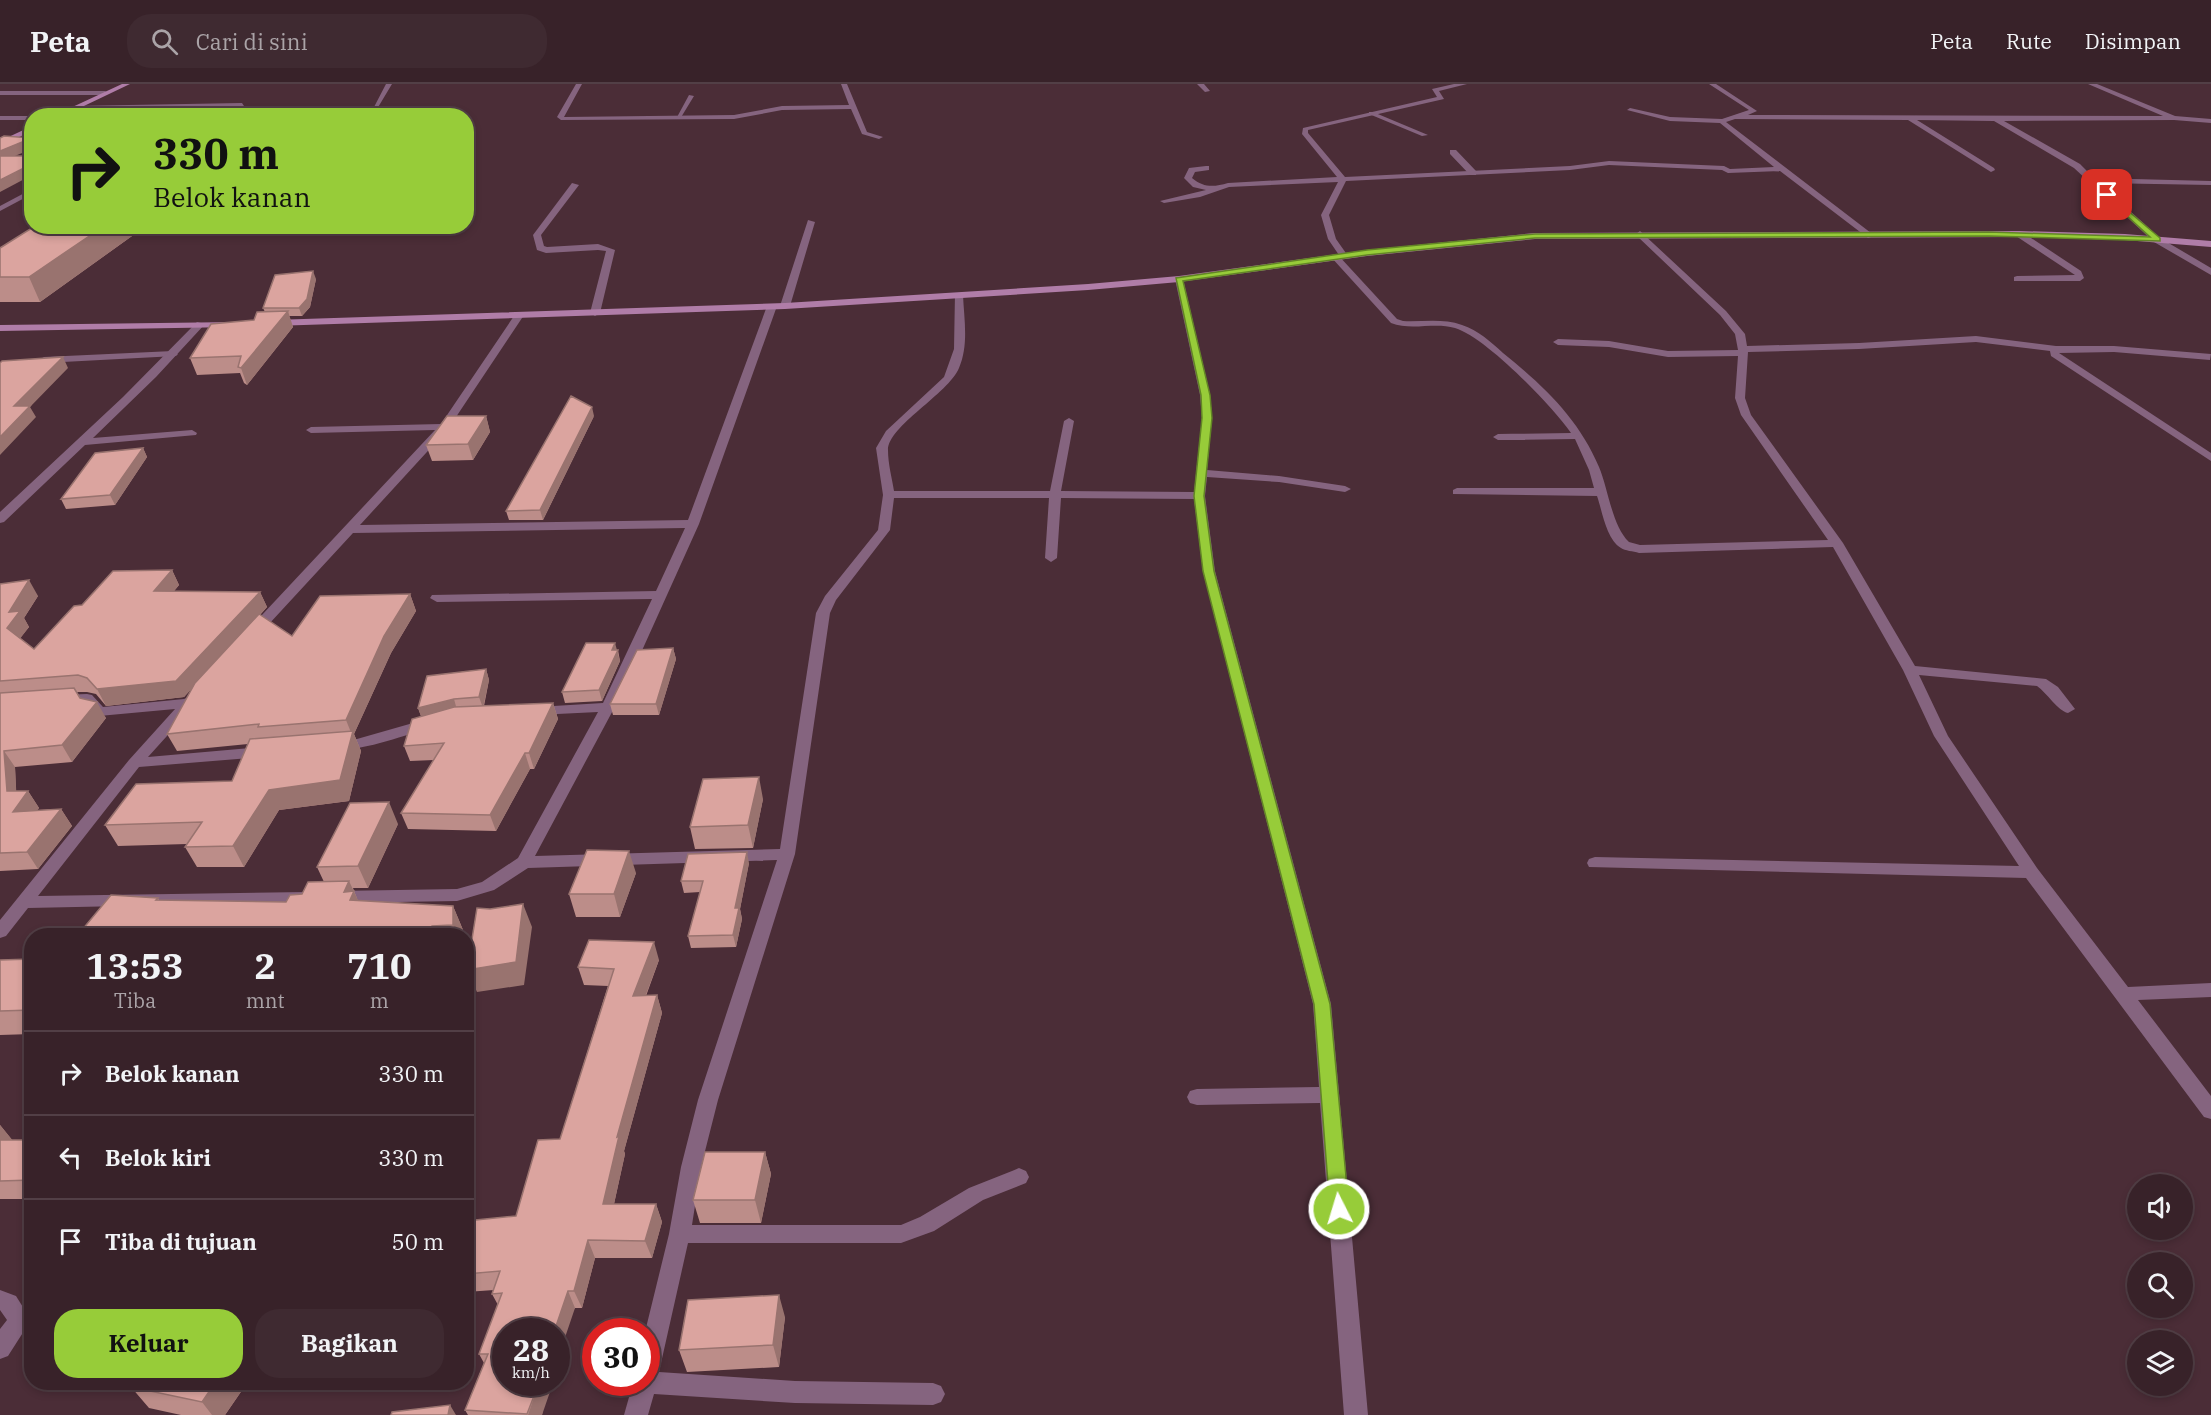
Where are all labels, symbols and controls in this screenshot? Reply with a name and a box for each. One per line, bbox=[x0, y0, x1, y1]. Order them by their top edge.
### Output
search box bbox=[127, 14, 547, 68]
text: Peta bbox=[30, 23, 91, 60]
icon: search bbox=[148, 25, 181, 58]
text: Cari di sini bbox=[196, 27, 308, 56]
text: Peta bbox=[1930, 27, 1973, 55]
text: Rute bbox=[2006, 27, 2052, 55]
text: Disimpan bbox=[2085, 27, 2181, 55]
text: 330 m bbox=[153, 126, 279, 181]
icon: right bbox=[54, 132, 132, 210]
pin bbox=[2081, 169, 2132, 220]
icon: arrive bbox=[2090, 178, 2123, 211]
text: Belok kanan bbox=[153, 179, 311, 214]
text: 13:53 bbox=[86, 942, 184, 989]
text: 2 bbox=[254, 942, 276, 989]
text: 710 bbox=[347, 942, 412, 989]
text: Tiba bbox=[114, 987, 156, 1014]
text: mnt bbox=[246, 987, 285, 1014]
text: m bbox=[370, 987, 389, 1014]
icon: right bbox=[54, 1057, 87, 1090]
text: Belok kanan bbox=[105, 1059, 240, 1088]
text: 330 m bbox=[378, 1059, 444, 1088]
icon: left bbox=[54, 1141, 87, 1174]
text: Belok kiri bbox=[105, 1143, 211, 1172]
text: 330 m bbox=[378, 1143, 444, 1172]
map controls bbox=[2127, 1174, 2193, 1396]
button: sound bbox=[2127, 1174, 2193, 1240]
position arrow bbox=[1307, 1177, 1371, 1241]
icon: arrive bbox=[54, 1225, 87, 1258]
text: Tiba di tujuan bbox=[105, 1227, 257, 1256]
text: 50 m bbox=[392, 1227, 444, 1256]
button: search bbox=[2127, 1252, 2193, 1318]
button: Keluar bbox=[54, 1309, 243, 1378]
button: Bagikan bbox=[255, 1309, 444, 1378]
speed limit sign: 30 bbox=[582, 1318, 660, 1396]
text: 28 bbox=[513, 1330, 549, 1369]
button: layers bbox=[2127, 1330, 2193, 1396]
text: km/h bbox=[512, 1363, 550, 1382]

